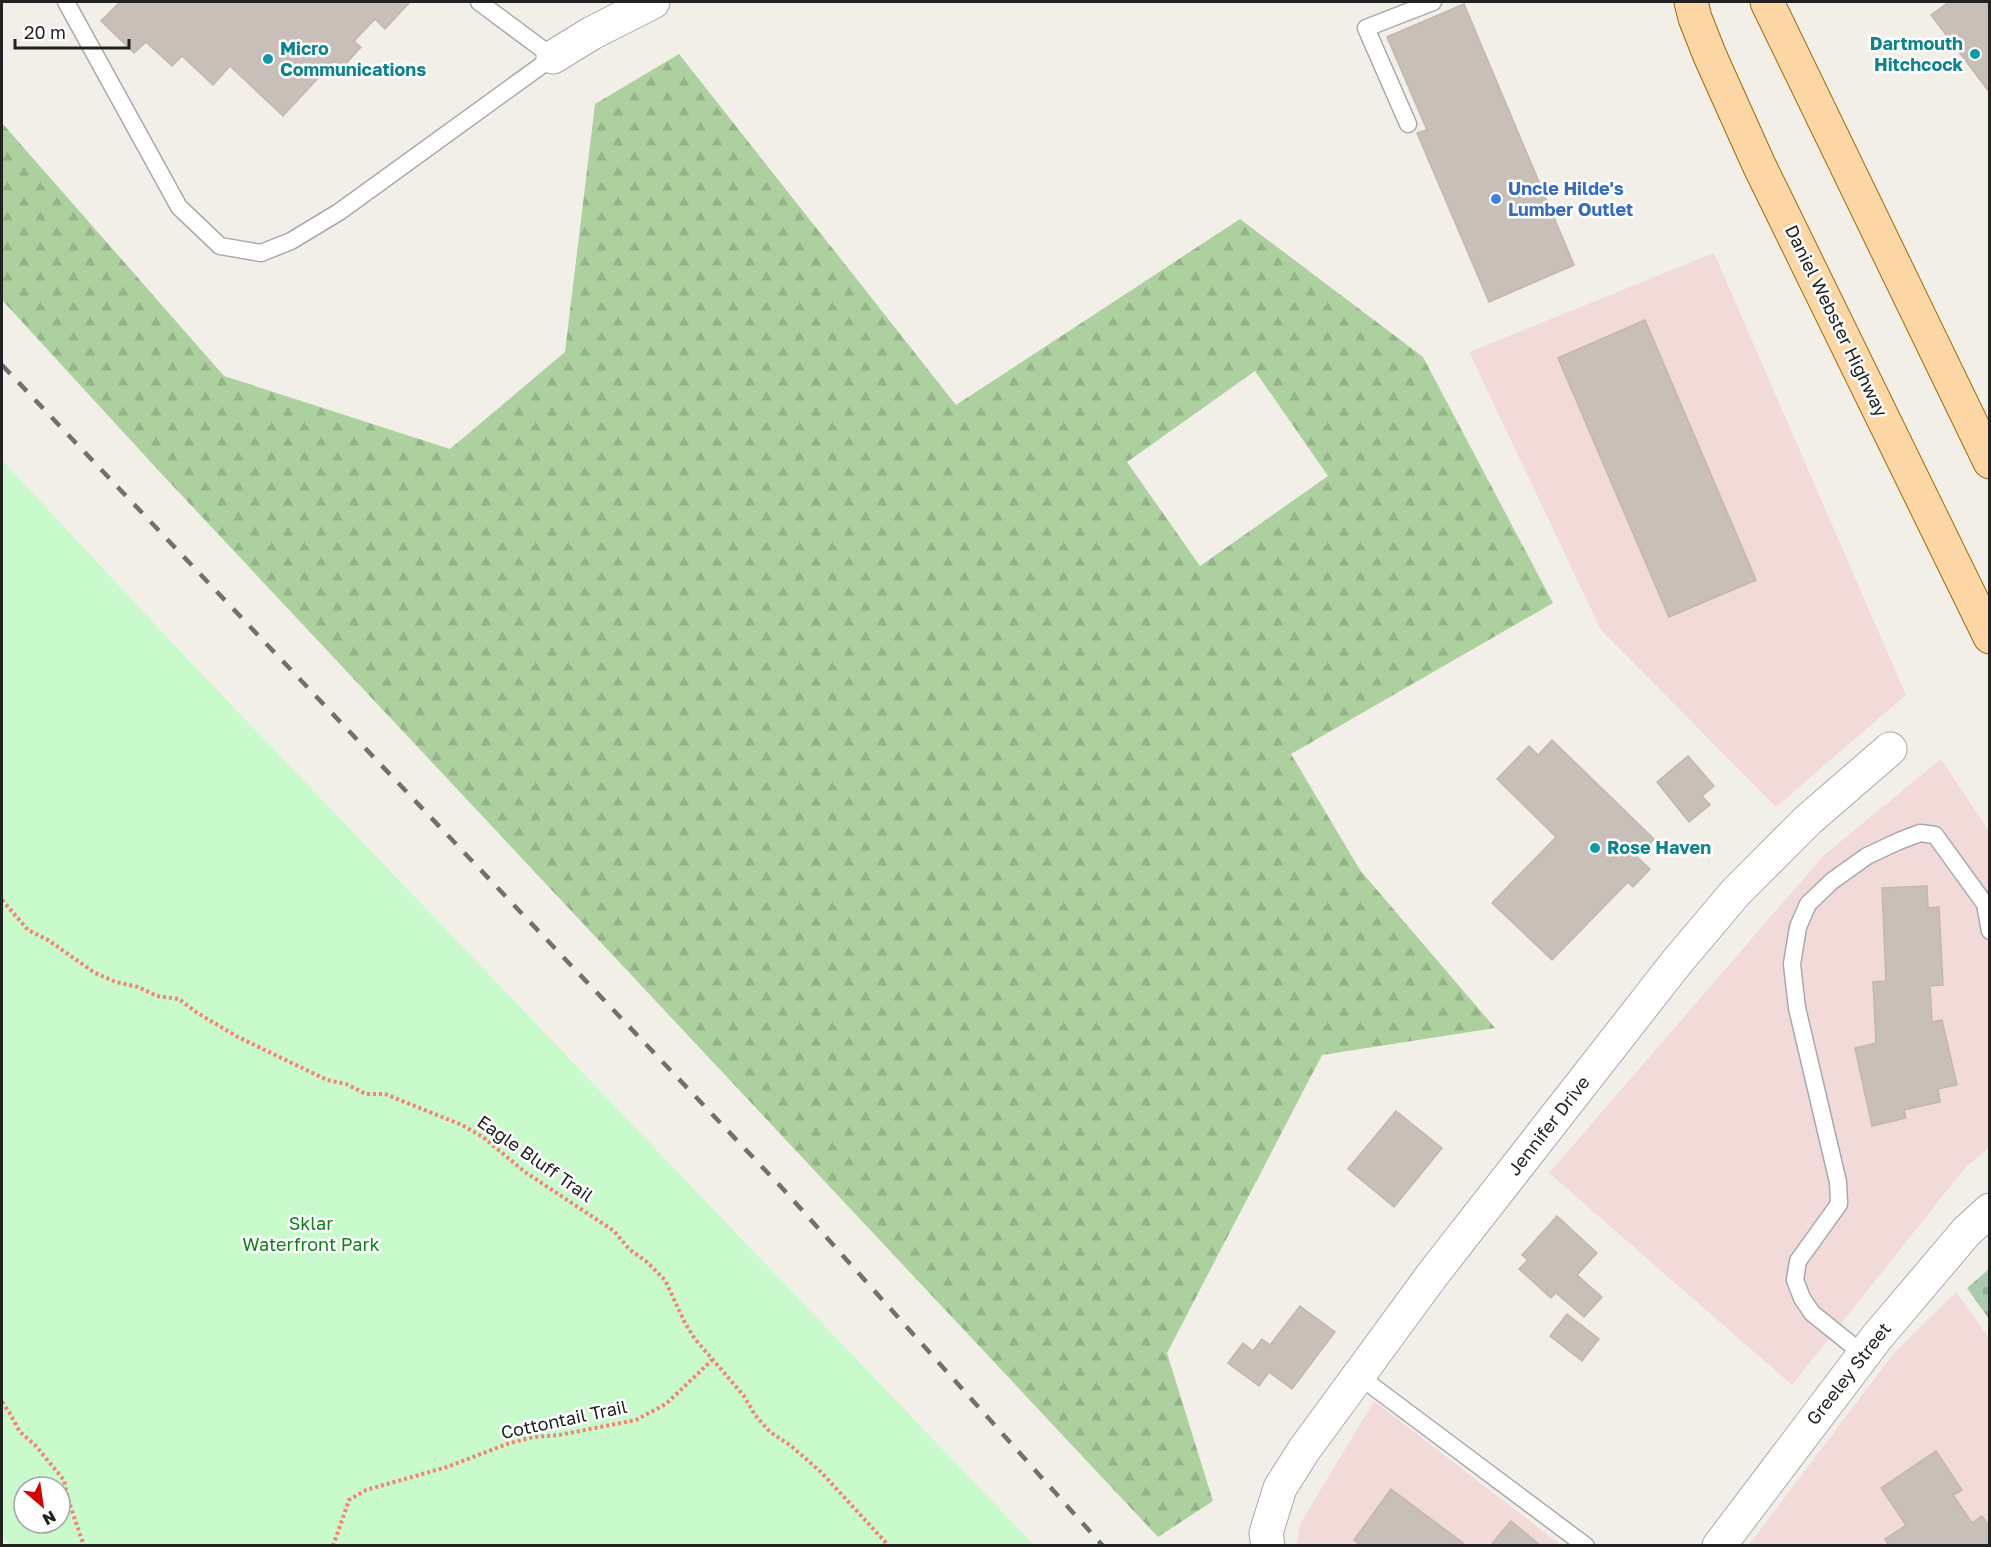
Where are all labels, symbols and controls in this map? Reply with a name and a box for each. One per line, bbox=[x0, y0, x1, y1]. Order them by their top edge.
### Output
scale bar bbox=[15, 12, 129, 50]
text: 20 m bbox=[24, 21, 66, 43]
place label: Dartmouth Hitchcock bbox=[1870, 32, 1964, 75]
place label: Micro Communications bbox=[280, 37, 426, 80]
marker: Dartmouth Hitchcock bbox=[1968, 47, 1982, 61]
marker: Micro Communications bbox=[261, 52, 275, 66]
place label: Uncle Hilde's Lumber Outlet bbox=[1508, 177, 1633, 220]
marker: Uncle Hilde's Lumber Outlet bbox=[1489, 192, 1503, 206]
street label: Daniel Webster Highway bbox=[1781, 221, 1893, 420]
place label: Rose Haven bbox=[1607, 836, 1711, 858]
marker: Rose Haven bbox=[1588, 841, 1602, 855]
street label: Jennifer Drive bbox=[1502, 1071, 1594, 1180]
street label: Eagle Bluff Trail bbox=[473, 1110, 598, 1206]
park label: Sklar Waterfront Park bbox=[242, 1212, 380, 1255]
street label: Greeley Street bbox=[1801, 1318, 1895, 1429]
street label: Cottontail Trail bbox=[499, 1395, 629, 1443]
north arrow bbox=[12, 1475, 72, 1535]
text: N bbox=[39, 1506, 59, 1530]

